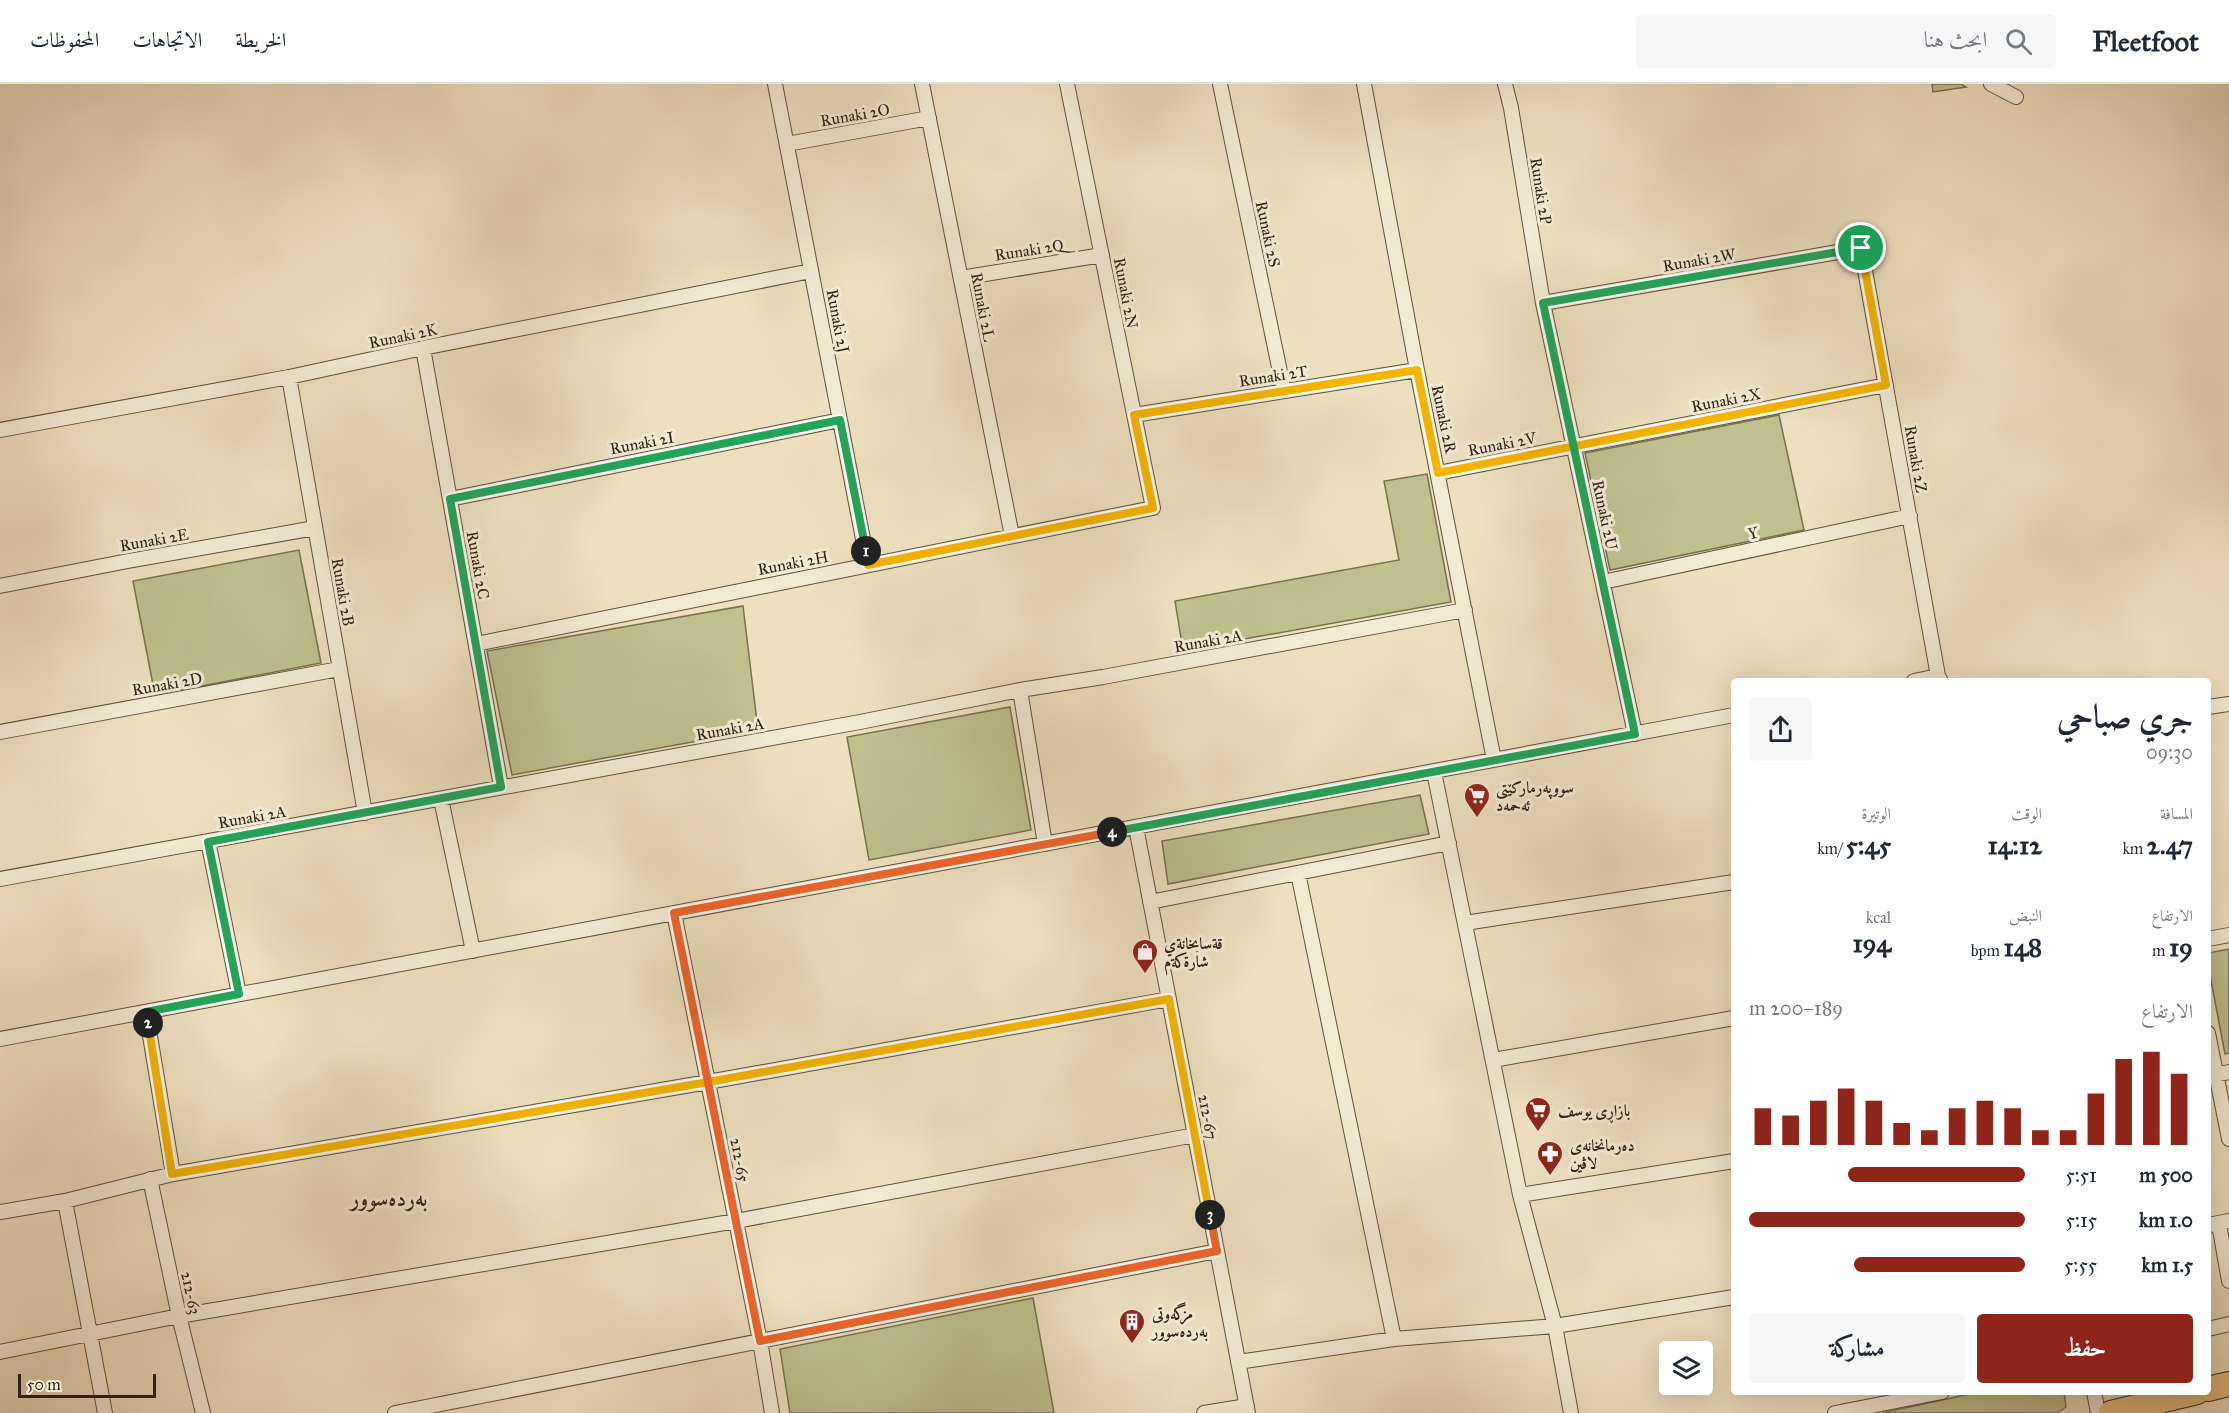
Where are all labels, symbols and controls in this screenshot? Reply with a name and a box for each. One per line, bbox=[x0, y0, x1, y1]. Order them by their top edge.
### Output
search box bbox=[1636, 14, 2056, 68]
text: Fleetfoot bbox=[2092, 24, 2199, 59]
icon: search bbox=[2002, 25, 2035, 58]
text: ابحث هنا bbox=[1924, 26, 1987, 53]
text: المحفوظات bbox=[30, 27, 99, 53]
text: الاتجاهات bbox=[132, 27, 202, 53]
text: الخريطة bbox=[235, 27, 286, 53]
street label: Runaki 2O bbox=[819, 100, 891, 130]
street label: Runaki 2P bbox=[1526, 156, 1556, 226]
street label: Runaki 2S bbox=[1252, 199, 1284, 269]
pin bbox=[1835, 222, 1886, 273]
icon: arrive bbox=[1844, 231, 1877, 264]
street label: Runaki 2Q bbox=[993, 233, 1076, 265]
street label: Runaki 2W bbox=[1661, 244, 1738, 276]
street label: Runaki 2N bbox=[1110, 256, 1142, 330]
street label: Runaki 2L bbox=[967, 271, 999, 343]
street label: Runaki 2J bbox=[822, 287, 854, 355]
street label: Runaki 2K bbox=[367, 319, 440, 353]
street label: Runaki 2T bbox=[1237, 361, 1309, 391]
street label: Runaki 2R bbox=[1427, 383, 1461, 456]
street label: Runaki 2X bbox=[1690, 384, 1763, 416]
street label: Runaki 2Z bbox=[1901, 424, 1931, 494]
street label: Runaki 2I bbox=[608, 427, 676, 459]
street label: Runaki 2V bbox=[1466, 428, 1539, 460]
street label: Runaki 2U bbox=[1588, 478, 1622, 552]
street label: Y bbox=[1746, 522, 1761, 543]
street label: Runaki 2E bbox=[118, 525, 190, 555]
street label: Runaki 2C bbox=[463, 529, 493, 601]
pin: 1 bbox=[851, 536, 881, 566]
text: 1 bbox=[863, 541, 869, 560]
street label: Runaki 2H bbox=[756, 547, 830, 579]
street label: Runaki 2B bbox=[328, 556, 358, 628]
street label: Runaki 2A bbox=[1172, 626, 1244, 656]
street label: Runaki 2D bbox=[130, 668, 204, 700]
text: جري صباحي bbox=[2057, 697, 2193, 737]
button: share bbox=[1749, 698, 1812, 761]
street label: Runaki 2A bbox=[694, 714, 766, 744]
text: 09:30 bbox=[2146, 740, 2193, 764]
place label: سووپەرمارکێتی ئەحمەد bbox=[1496, 778, 1574, 815]
supermarket icon: سووپەرمارکێتی ئەحمەد bbox=[1462, 781, 1492, 819]
street label: Runaki 2A bbox=[216, 802, 288, 832]
text: الوتيرة bbox=[1861, 804, 1891, 823]
text: الوقت bbox=[2011, 804, 2042, 823]
text: المسافة bbox=[2160, 804, 2193, 823]
pin: 4 bbox=[1097, 817, 1127, 847]
text: 4 bbox=[1108, 822, 1116, 841]
text: 5:45 bbox=[1846, 829, 1891, 861]
text: 14:12 bbox=[1988, 829, 2042, 861]
text: 2.47 bbox=[2147, 829, 2193, 861]
text: /km bbox=[1817, 839, 1846, 858]
text: km bbox=[2122, 839, 2147, 858]
text: النبض bbox=[2009, 906, 2042, 925]
text: الارتفاع bbox=[2151, 906, 2193, 925]
text: kcal bbox=[1866, 908, 1891, 927]
text: 194 bbox=[1852, 927, 1891, 959]
text: 148 bbox=[2003, 931, 2042, 963]
text: 19 bbox=[2169, 931, 2193, 963]
place label: قةسابخانةي شارةكةم bbox=[1164, 934, 1223, 976]
shop icon: قةسابخانةي شارةكةم bbox=[1130, 937, 1160, 975]
text: bpm bbox=[1971, 941, 2003, 960]
text: m bbox=[2152, 941, 2169, 960]
text: 189–200 m bbox=[1749, 996, 1843, 1020]
text: الارتفاع bbox=[2141, 999, 2193, 1023]
pin: 2 bbox=[133, 1008, 163, 1038]
text: 2 bbox=[144, 1013, 152, 1032]
street label: 212-67 bbox=[1194, 1093, 1222, 1141]
supermarket icon: بازاڕی یوسف bbox=[1523, 1095, 1553, 1133]
place label: بازاڕی یوسف bbox=[1558, 1101, 1630, 1124]
street label: 212-65 bbox=[726, 1136, 754, 1184]
place label: دەرمانخانەی لاڤین bbox=[1570, 1136, 1635, 1173]
pharmacy icon: دەرمانخانەی لاڤین bbox=[1535, 1139, 1565, 1177]
text: 5:51 bbox=[2065, 1163, 2097, 1187]
text: 500 m bbox=[2139, 1163, 2193, 1187]
district label: بەردەسوور bbox=[348, 1185, 427, 1212]
pin: 3 bbox=[1195, 1200, 1225, 1230]
text: 3 bbox=[1207, 1205, 1213, 1224]
text: 5:15 bbox=[2066, 1208, 2097, 1232]
text: 1.0 km bbox=[2139, 1208, 2193, 1232]
text: 5:55 bbox=[2064, 1253, 2097, 1277]
text: 1.5 km bbox=[2142, 1253, 2193, 1277]
street label: 212-63 bbox=[177, 1270, 205, 1316]
place label: مزگەوتی بەردەسوور bbox=[1150, 1302, 1208, 1342]
building icon: مزگەوتی بەردەسوور bbox=[1117, 1307, 1147, 1345]
button: مشاركة bbox=[1749, 1314, 1965, 1383]
button: حفظ bbox=[1977, 1314, 2193, 1383]
map controls bbox=[1659, 1341, 1713, 1395]
button: layers bbox=[1659, 1341, 1713, 1395]
scale bar bbox=[18, 1371, 156, 1398]
text: 50 m bbox=[27, 1375, 61, 1394]

